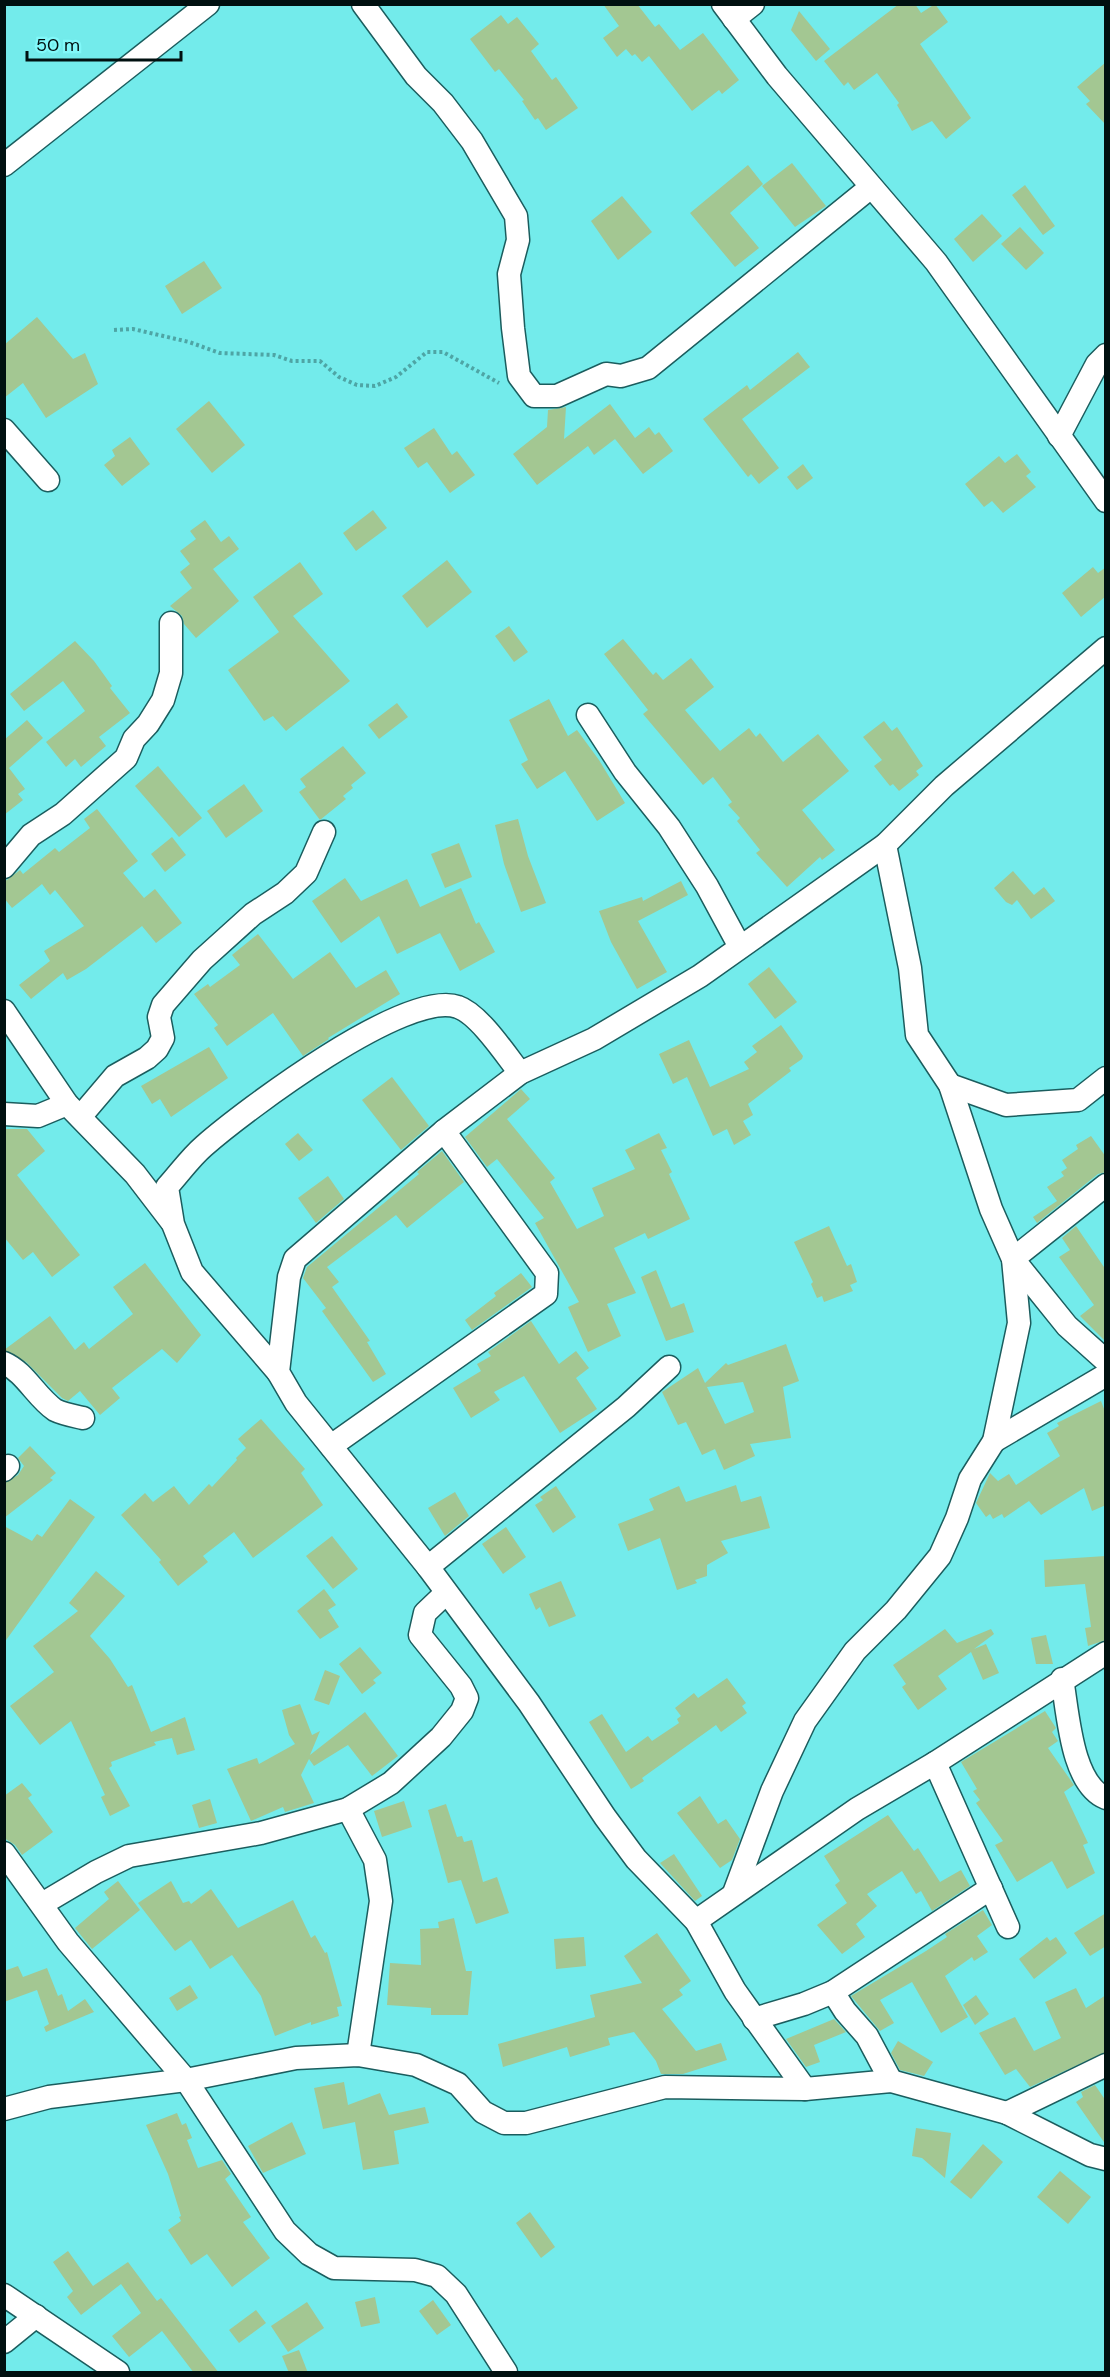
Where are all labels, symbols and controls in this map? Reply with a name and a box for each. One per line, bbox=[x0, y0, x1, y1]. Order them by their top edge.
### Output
scale bar bbox=[27, 24, 182, 62]
text: 50 m bbox=[36, 33, 80, 57]

